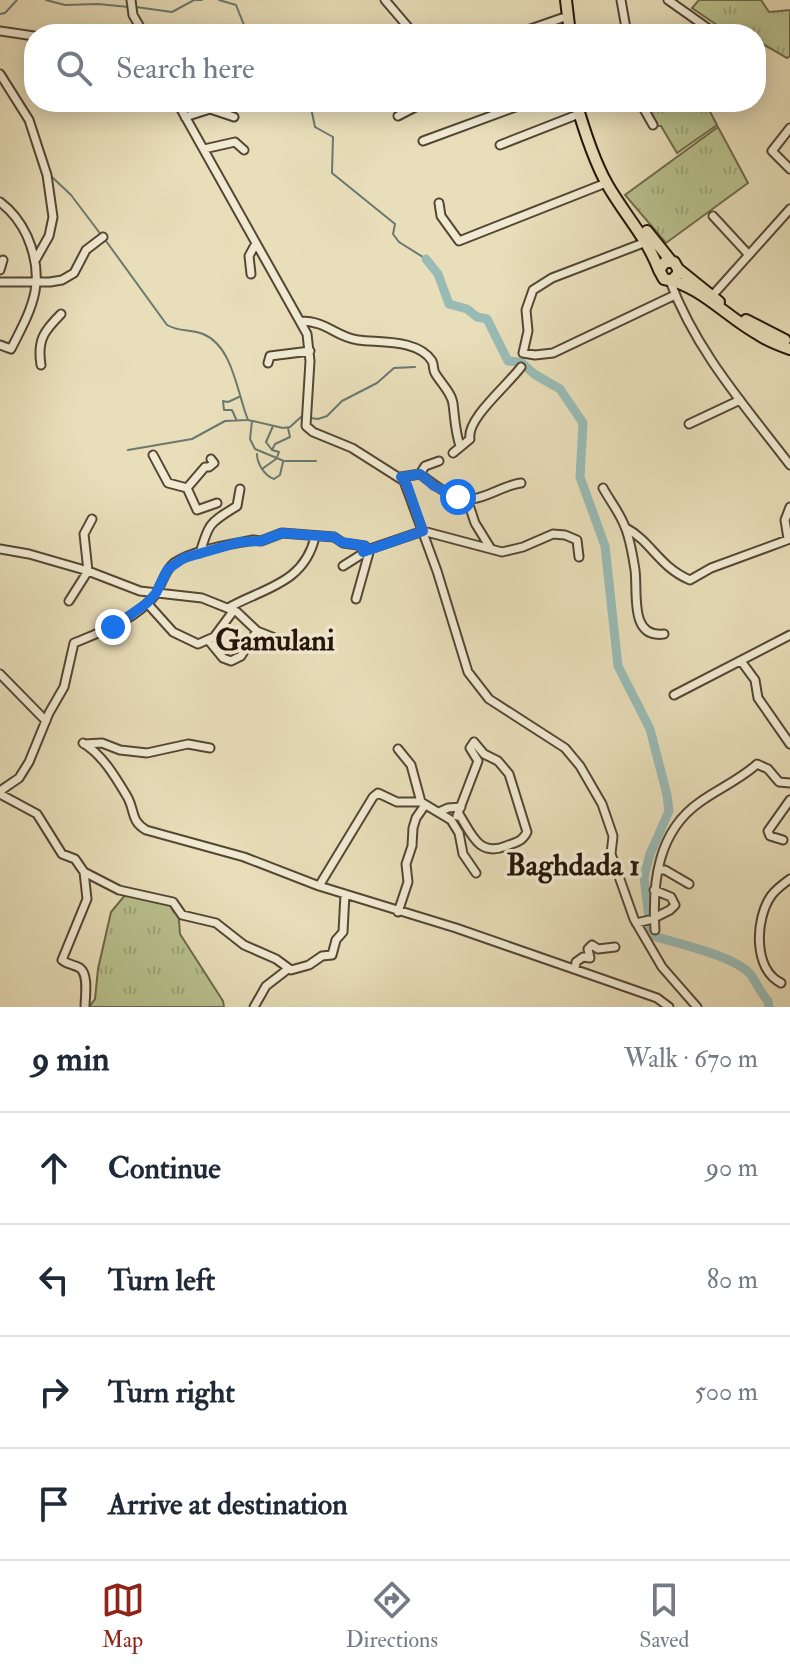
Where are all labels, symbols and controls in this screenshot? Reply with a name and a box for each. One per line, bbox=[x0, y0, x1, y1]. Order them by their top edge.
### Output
search box bbox=[24, 24, 766, 112]
icon: search bbox=[52, 46, 96, 90]
text: Search here bbox=[116, 50, 255, 87]
route start bbox=[440, 479, 476, 515]
route end bbox=[95, 609, 131, 645]
district label: Gamulani bbox=[215, 622, 335, 659]
district label: Baghdada 1 bbox=[506, 847, 640, 884]
text: 9 min bbox=[32, 1038, 110, 1081]
text: Walk · 670 m bbox=[624, 1043, 758, 1075]
icon: ahead bbox=[32, 1146, 76, 1190]
text: Continue bbox=[108, 1150, 221, 1187]
text: 90 m bbox=[706, 1152, 758, 1184]
icon: left bbox=[32, 1258, 76, 1302]
text: Turn left bbox=[108, 1262, 215, 1299]
text: 80 m bbox=[707, 1264, 758, 1296]
icon: right bbox=[32, 1370, 76, 1414]
text: Turn right bbox=[108, 1374, 235, 1411]
text: 500 m bbox=[694, 1376, 758, 1408]
icon: arrive bbox=[32, 1482, 76, 1526]
text: Arrive at destination bbox=[108, 1486, 348, 1523]
tab: Map bbox=[101, 1578, 145, 1654]
tab: Directions bbox=[346, 1578, 438, 1654]
tab: Saved bbox=[639, 1578, 689, 1654]

